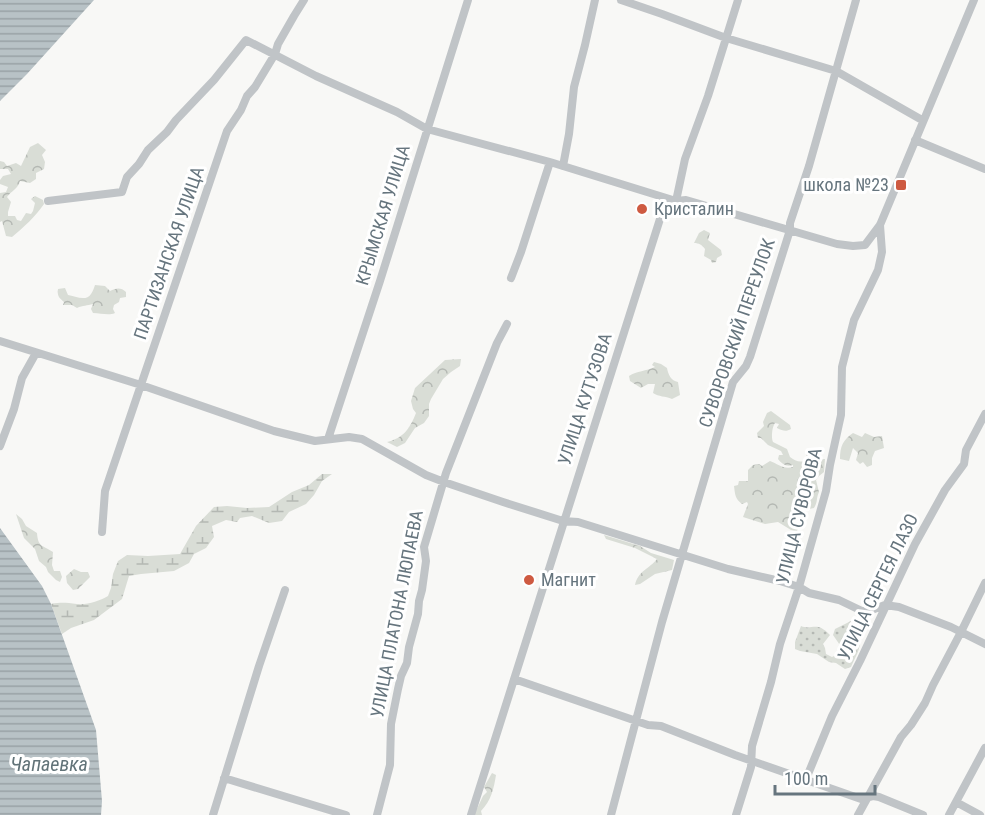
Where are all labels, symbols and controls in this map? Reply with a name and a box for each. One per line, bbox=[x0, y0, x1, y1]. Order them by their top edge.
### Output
street label: КРЫМСКАЯ УЛИЦА bbox=[351, 141, 414, 288]
street label: ПАРТИЗАНСКАЯ УЛИЦА bbox=[129, 163, 208, 342]
place label: школа №23 bbox=[803, 174, 889, 195]
marker: школа №23 bbox=[894, 178, 908, 192]
place label: Кристалин bbox=[654, 198, 734, 219]
marker: Кристалин bbox=[635, 202, 649, 216]
street label: СУВОРОВСКИЙ ПЕРЕУЛОК bbox=[694, 236, 779, 430]
street label: УЛИЦА КУТУЗОВА bbox=[553, 330, 616, 467]
street label: УЛИЦА СУВОРОВА bbox=[771, 445, 826, 586]
street label: УЛИЦА ПЛАТОНА ЛЮПАЕВА bbox=[366, 508, 427, 719]
street label: УЛИЦА СЕРГЕЯ ЛАЗО bbox=[833, 510, 922, 664]
place label: Магнит bbox=[541, 569, 596, 590]
marker: Магнит bbox=[522, 573, 536, 587]
water label: Чапаевка bbox=[10, 752, 88, 776]
scale bar bbox=[775, 758, 876, 796]
text: 100 m bbox=[784, 768, 828, 789]

